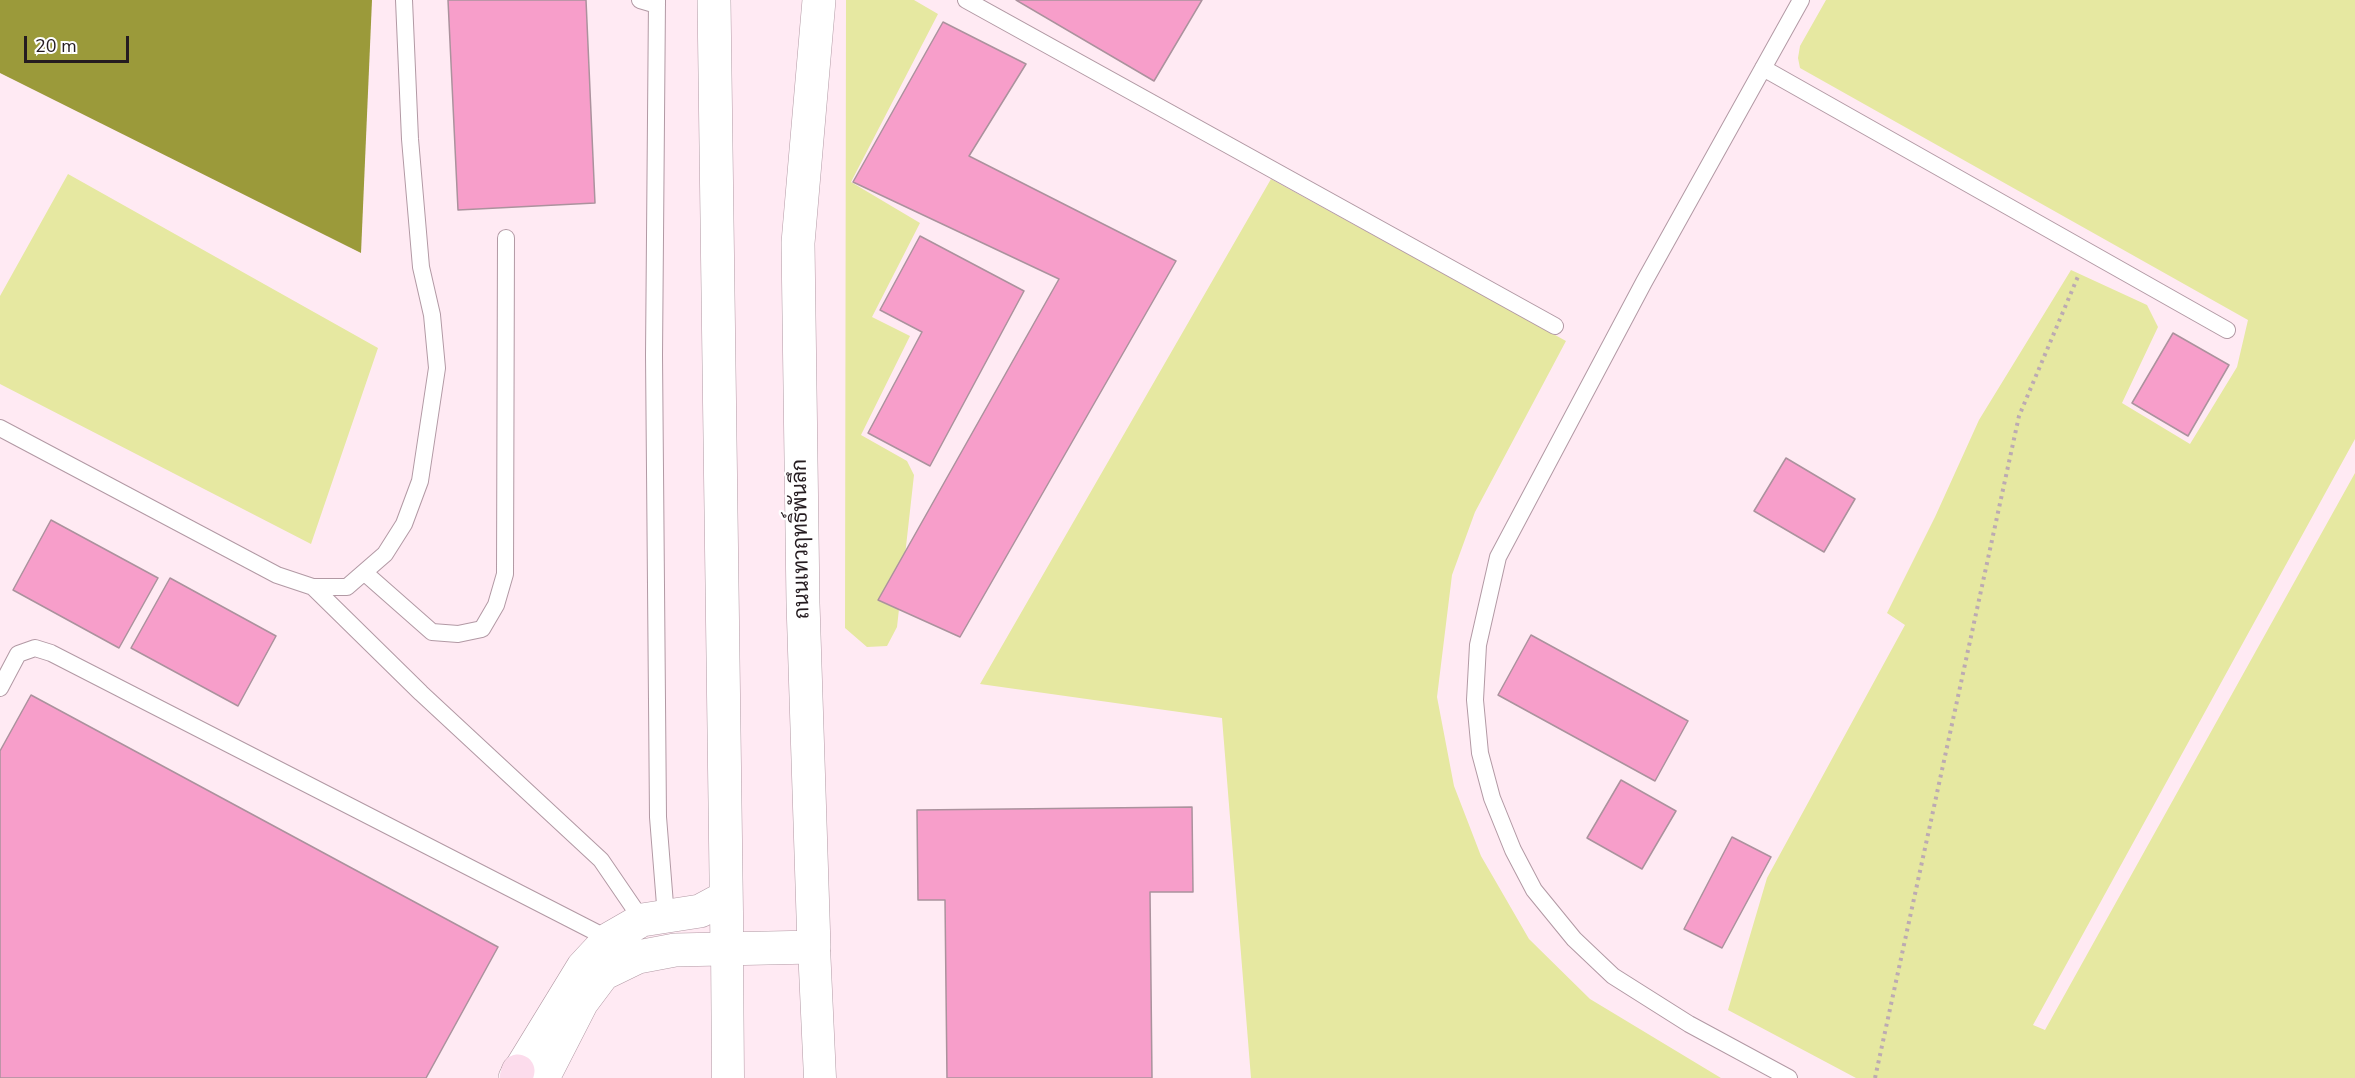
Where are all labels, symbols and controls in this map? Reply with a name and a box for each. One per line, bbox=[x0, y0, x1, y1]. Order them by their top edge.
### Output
scale bar bbox=[27, 24, 132, 62]
text: 20 m bbox=[35, 34, 77, 58]
street label: ถนนเทวฤทธิ์พันลึก bbox=[788, 459, 816, 619]

